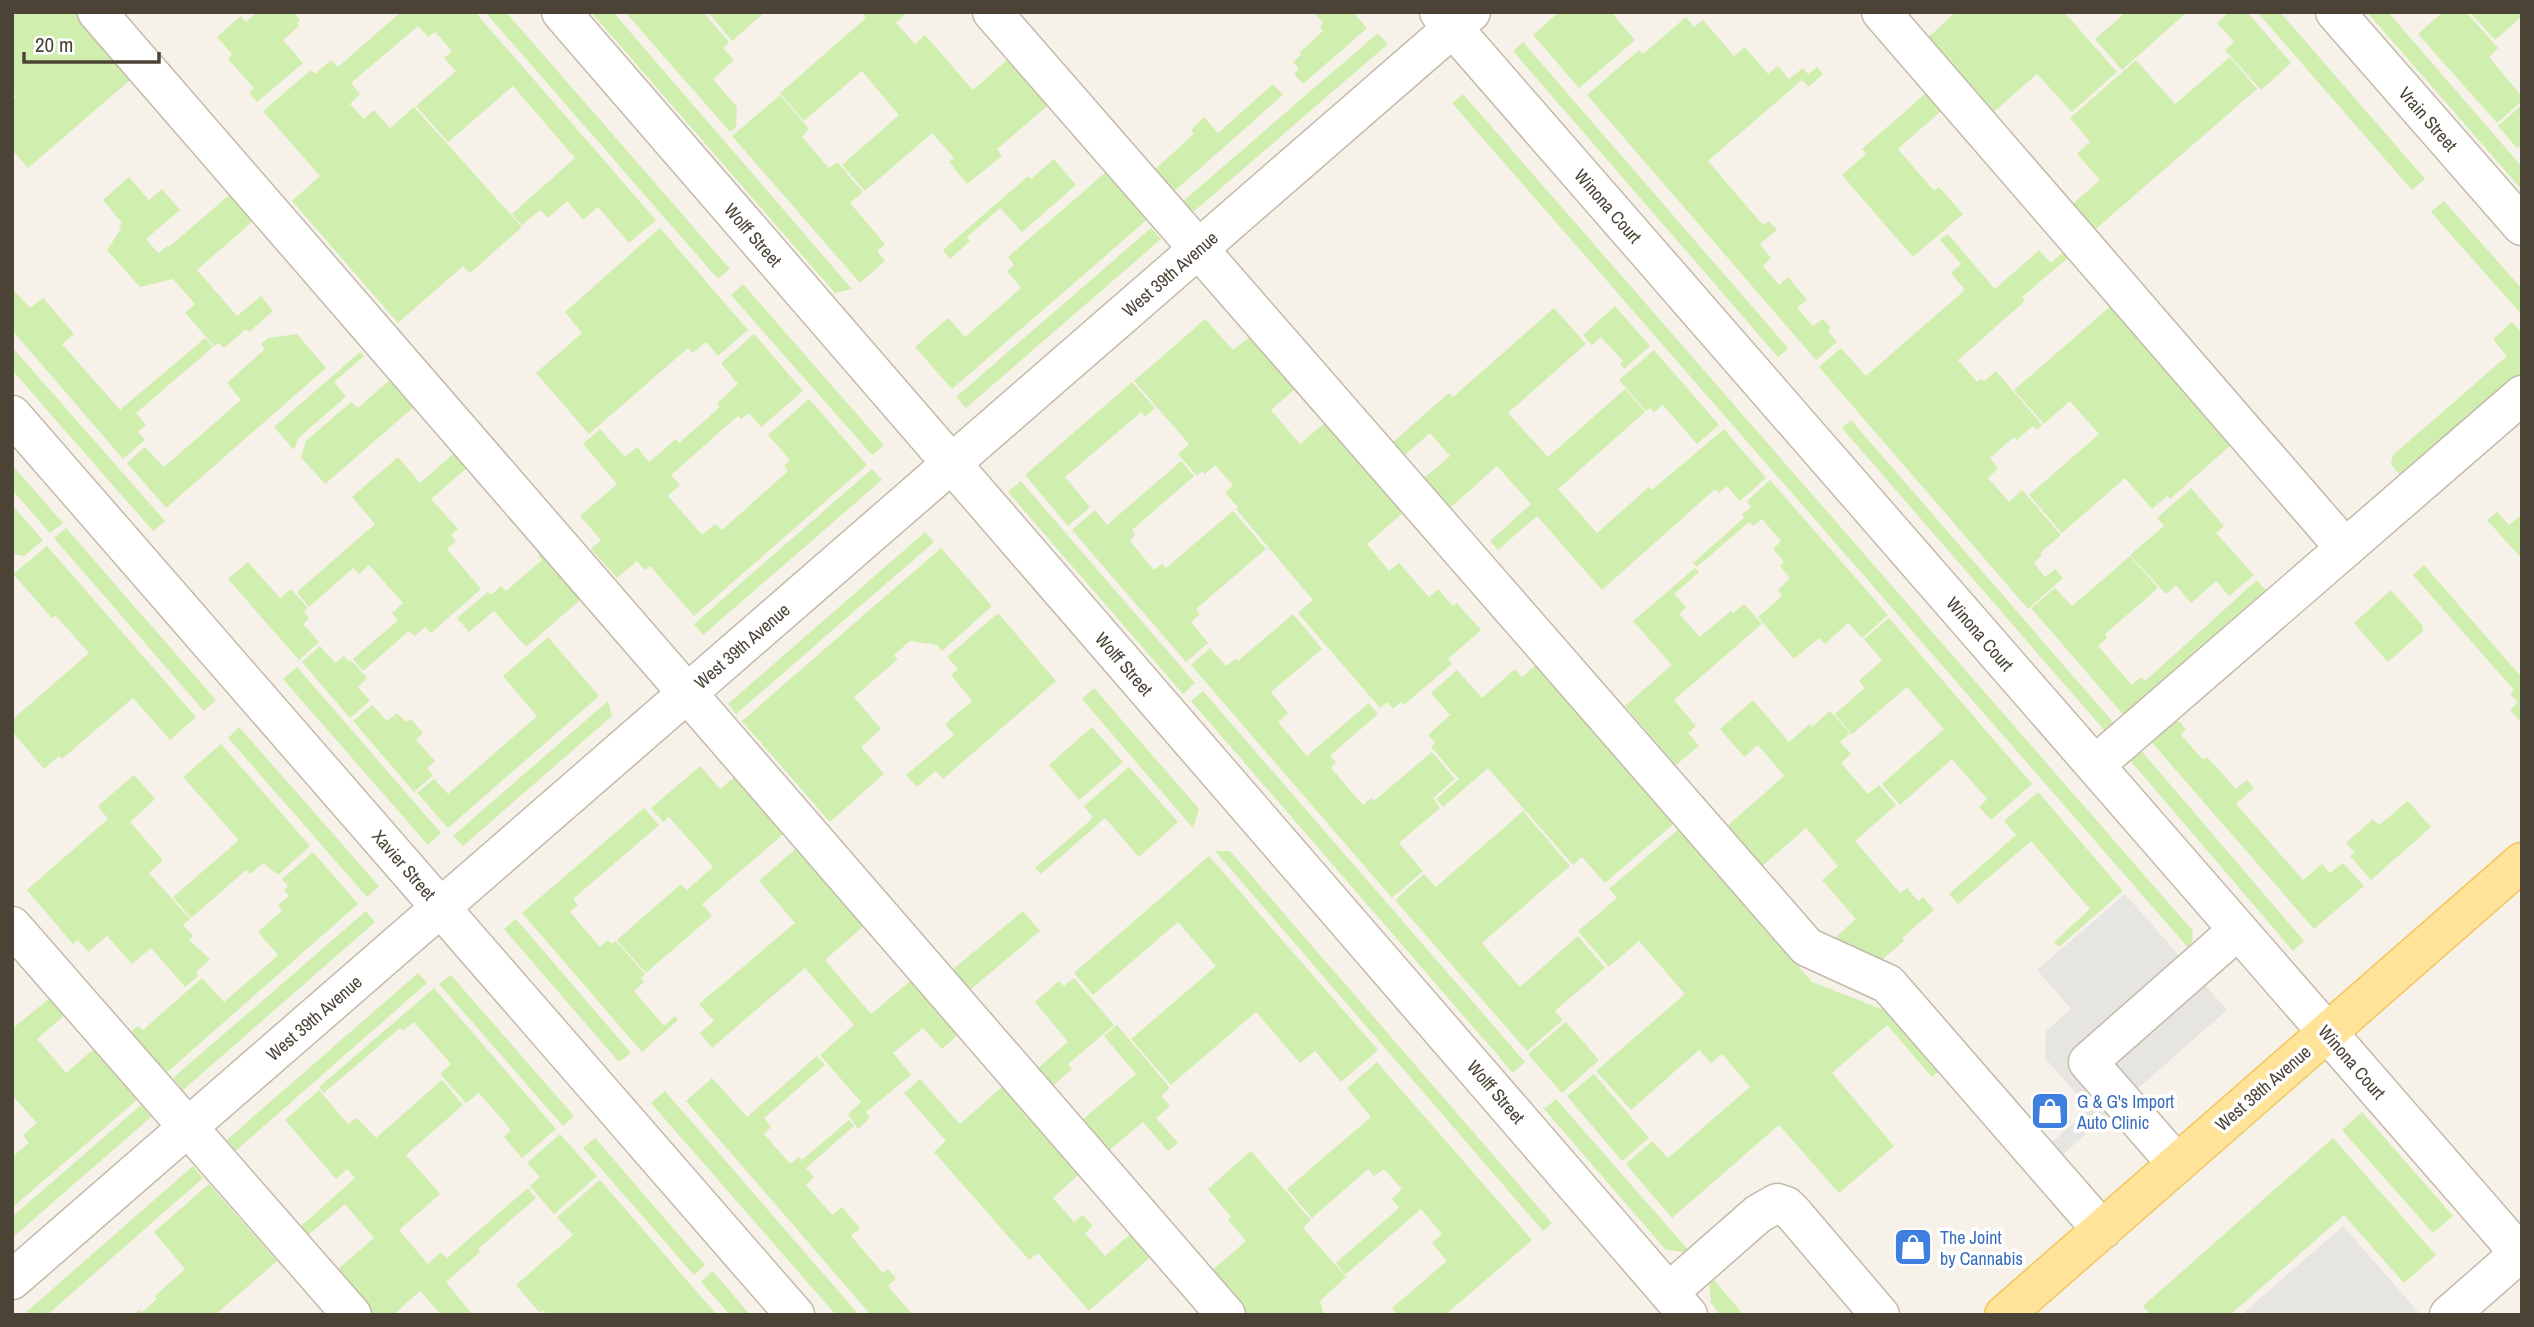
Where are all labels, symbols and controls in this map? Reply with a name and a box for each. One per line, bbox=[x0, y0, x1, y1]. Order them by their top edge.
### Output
scale bar bbox=[24, 21, 159, 65]
text: 20 m bbox=[35, 30, 73, 59]
street label: Vrain Street bbox=[2393, 81, 2463, 157]
street label: Winona Court bbox=[1569, 163, 1647, 249]
street label: Wolff Street bbox=[718, 198, 788, 272]
street label: West 39th Avenue bbox=[1117, 225, 1223, 323]
street label: Winona Court bbox=[1941, 591, 2019, 677]
street label: West 39th Avenue bbox=[689, 597, 795, 695]
street label: Wolff Street bbox=[1089, 627, 1159, 701]
street label: Xavier Street bbox=[366, 824, 442, 906]
street label: West 39th Avenue bbox=[261, 969, 367, 1067]
street label: Winona Court bbox=[2313, 1019, 2391, 1105]
street label: West 38th Avenue bbox=[2210, 1039, 2316, 1137]
street label: Wolff Street bbox=[1461, 1055, 1531, 1129]
place label: G & G's Import Auto Clinic bbox=[2076, 1089, 2174, 1135]
shop icon: G & G's Import Auto Clinic bbox=[2029, 1090, 2071, 1132]
place label: The Joint by Cannabis bbox=[1940, 1225, 2023, 1271]
shop icon: The Joint by Cannabis bbox=[1892, 1226, 1934, 1268]

